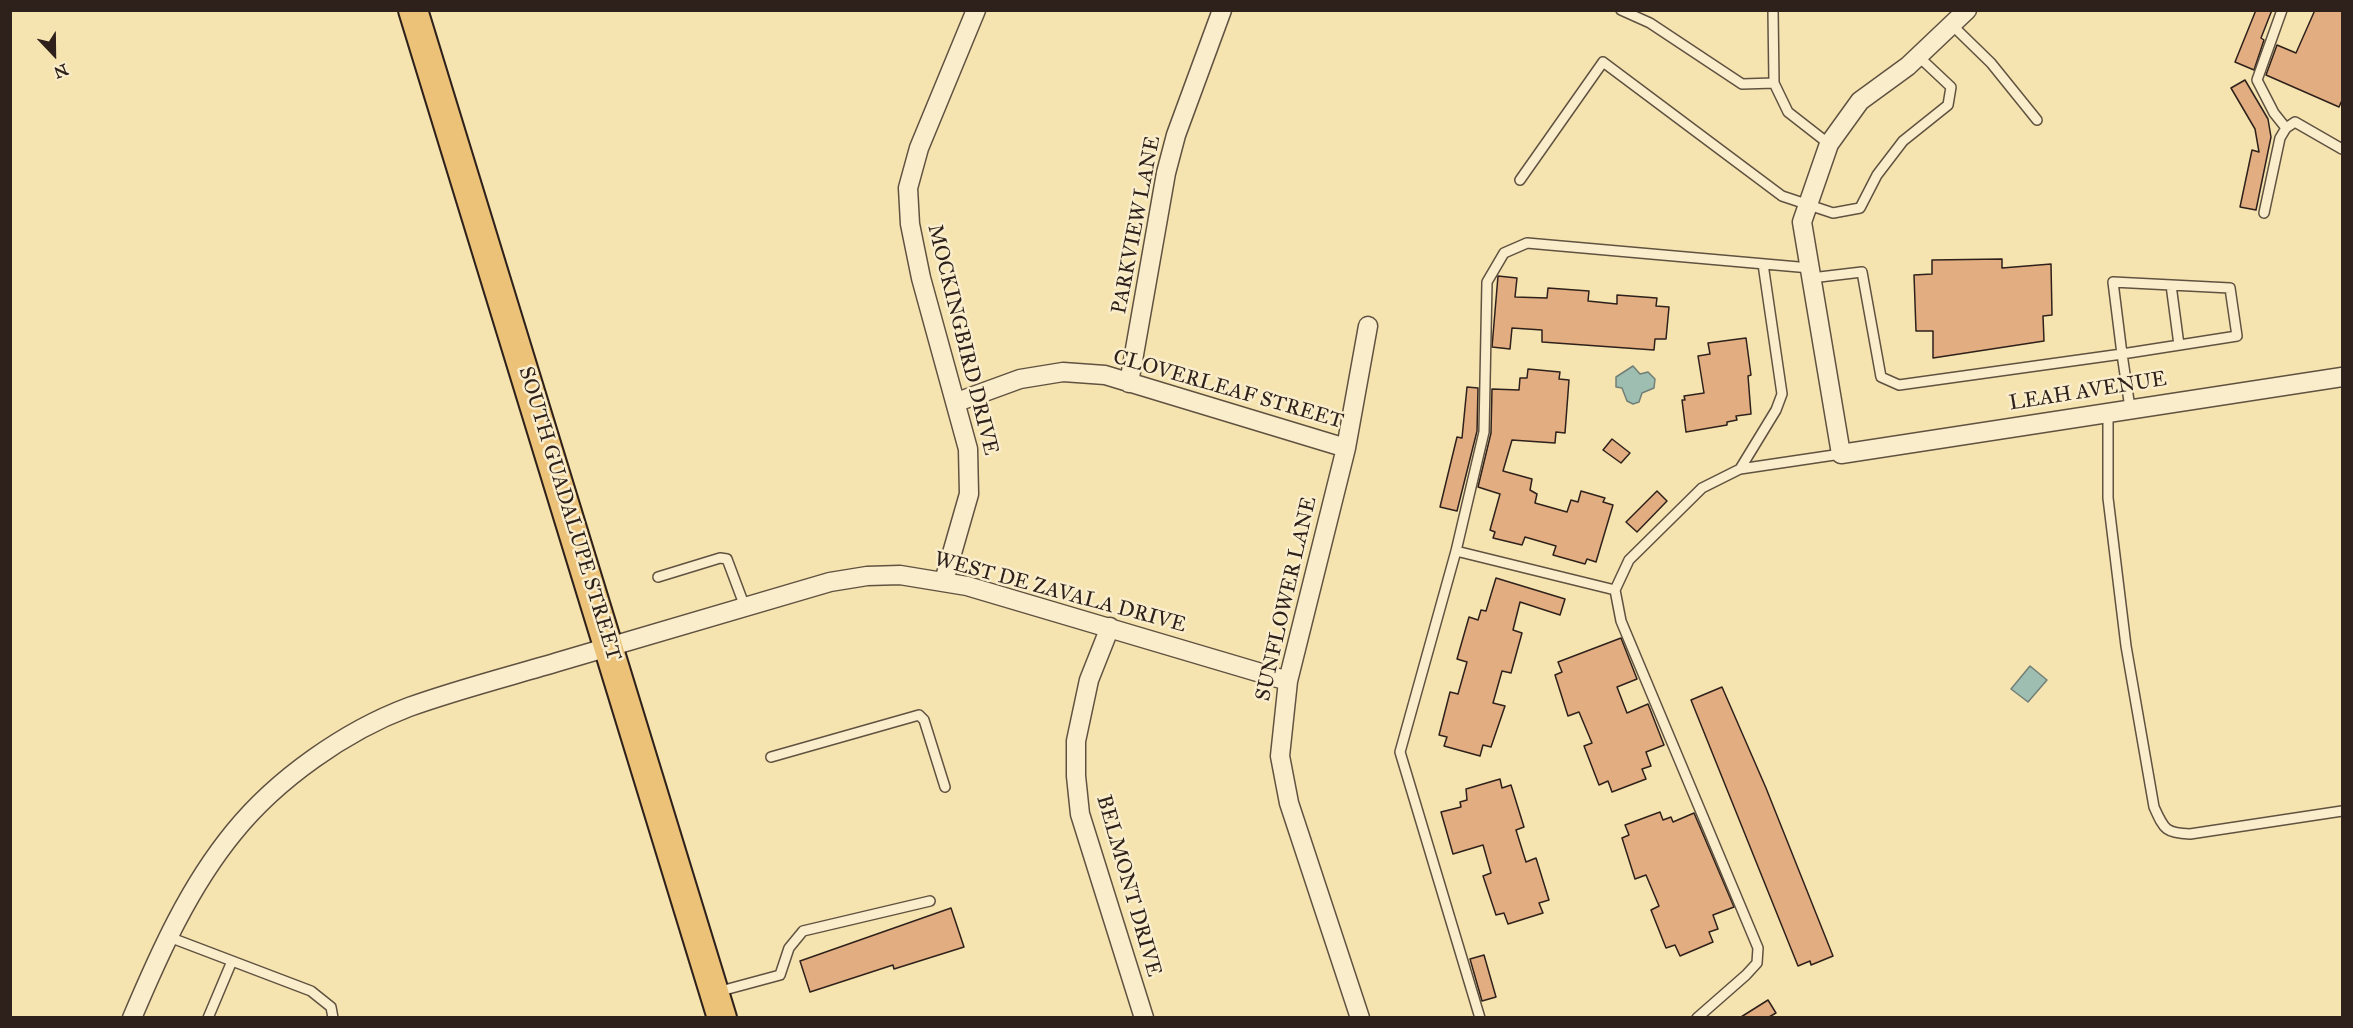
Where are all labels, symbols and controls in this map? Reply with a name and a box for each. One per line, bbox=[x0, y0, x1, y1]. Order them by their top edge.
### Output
north arrow bbox=[24, 24, 84, 84]
text: N bbox=[51, 60, 71, 83]
street label: PARKVIEW LANE bbox=[1107, 134, 1167, 316]
street label: MOCKINGBIRD DRIVE bbox=[921, 222, 1003, 458]
street label: CLOVERLEAF STREET bbox=[1110, 345, 1346, 435]
street label: SOUTH GUADALUPE STREET bbox=[512, 364, 626, 664]
street label: LEAH AVENUE bbox=[2007, 367, 2169, 417]
street label: SUNFLOWER LANE bbox=[1251, 494, 1323, 704]
street label: WEST DE ZAVALA DRIVE bbox=[931, 547, 1189, 639]
street label: BELMONT DRIVE bbox=[1090, 792, 1166, 980]

